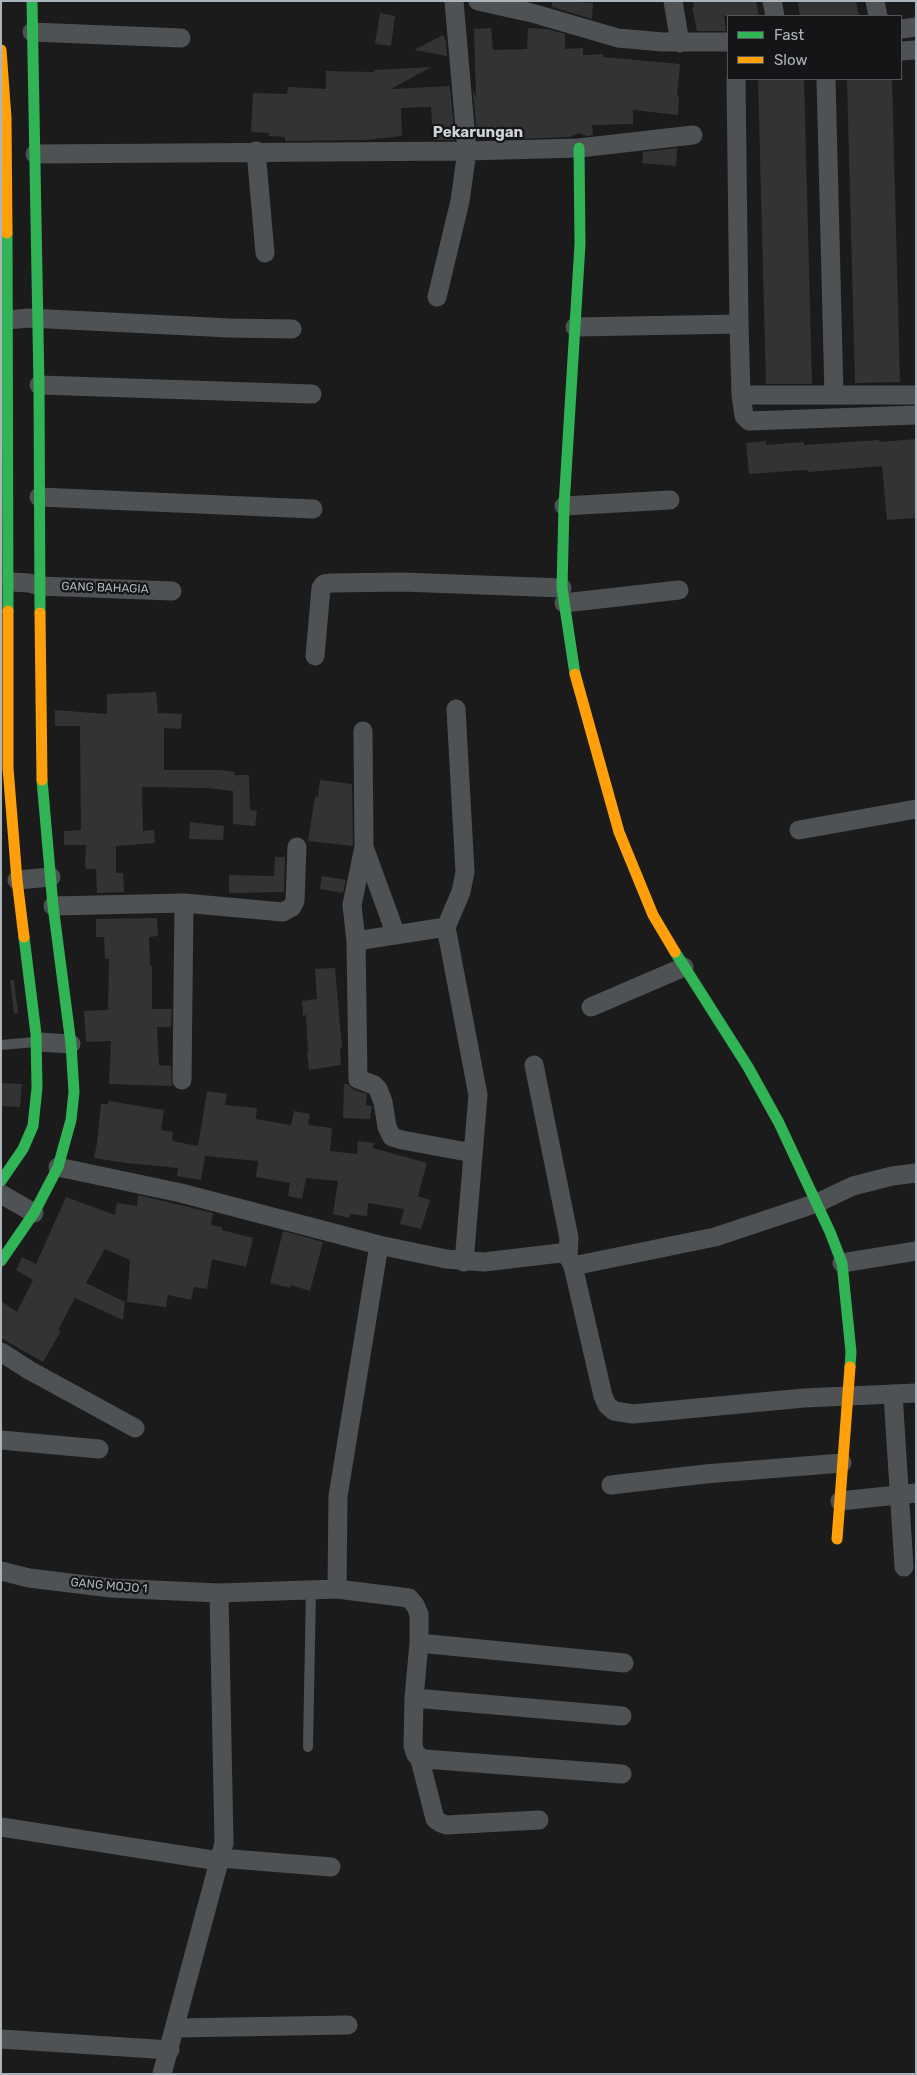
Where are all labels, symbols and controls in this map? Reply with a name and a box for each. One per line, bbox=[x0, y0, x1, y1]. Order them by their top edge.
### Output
legend bbox=[727, 15, 902, 80]
text: Fast bbox=[774, 26, 804, 44]
text: Slow bbox=[774, 51, 807, 69]
district label: Pekarungan bbox=[433, 124, 523, 142]
street label: GANG BAHAGIA bbox=[61, 579, 149, 597]
street label: GANG MOJO 1 bbox=[70, 1575, 148, 1597]

